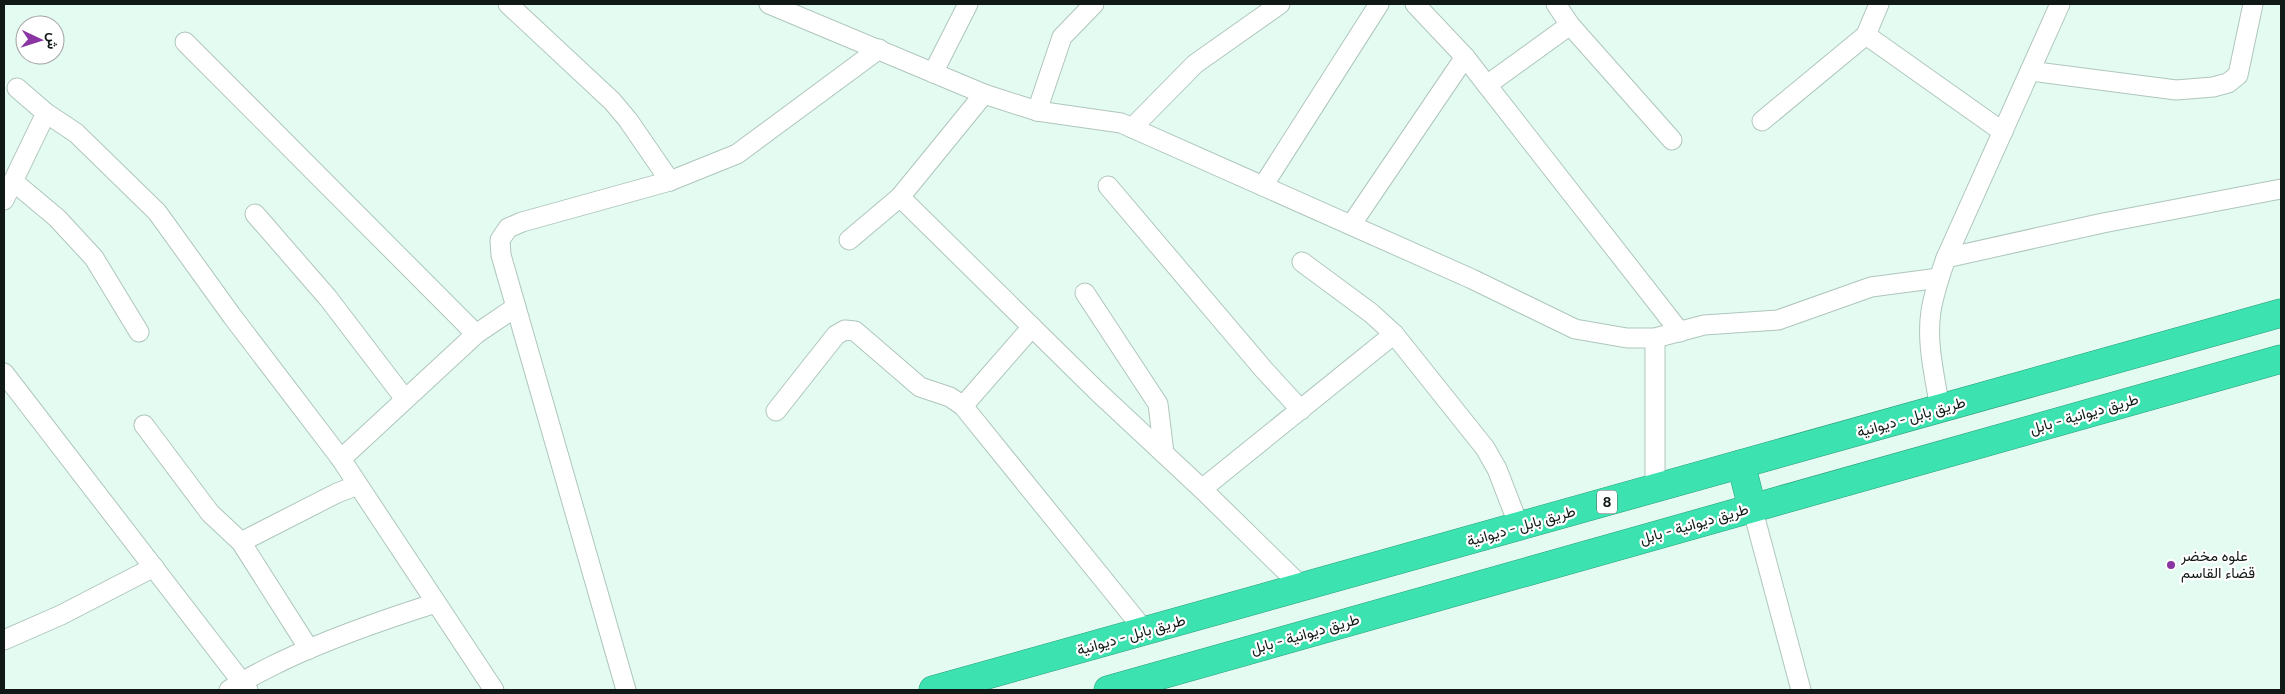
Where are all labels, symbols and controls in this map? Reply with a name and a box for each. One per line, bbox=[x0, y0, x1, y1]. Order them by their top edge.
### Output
north arrow bbox=[15, 15, 65, 65]
text: ش bbox=[43, 32, 62, 50]
street label: طريق ديوانية - بابل bbox=[2028, 390, 2141, 439]
street label: طريق بابل - ديوانية bbox=[1855, 393, 1968, 442]
road number: 8 bbox=[1597, 491, 1617, 514]
street label: طريق ديوانية - بابل bbox=[1638, 500, 1751, 549]
street label: طريق بابل - ديوانية bbox=[1465, 502, 1578, 551]
place label: علوه مخضر قضاء القاسم bbox=[2180, 547, 2255, 583]
marker: علوه مخضر قضاء القاسم bbox=[2165, 559, 2177, 571]
street label: طريق ديوانية - بابل bbox=[1249, 610, 1362, 659]
street label: طريق بابل - ديوانية bbox=[1075, 611, 1188, 660]

